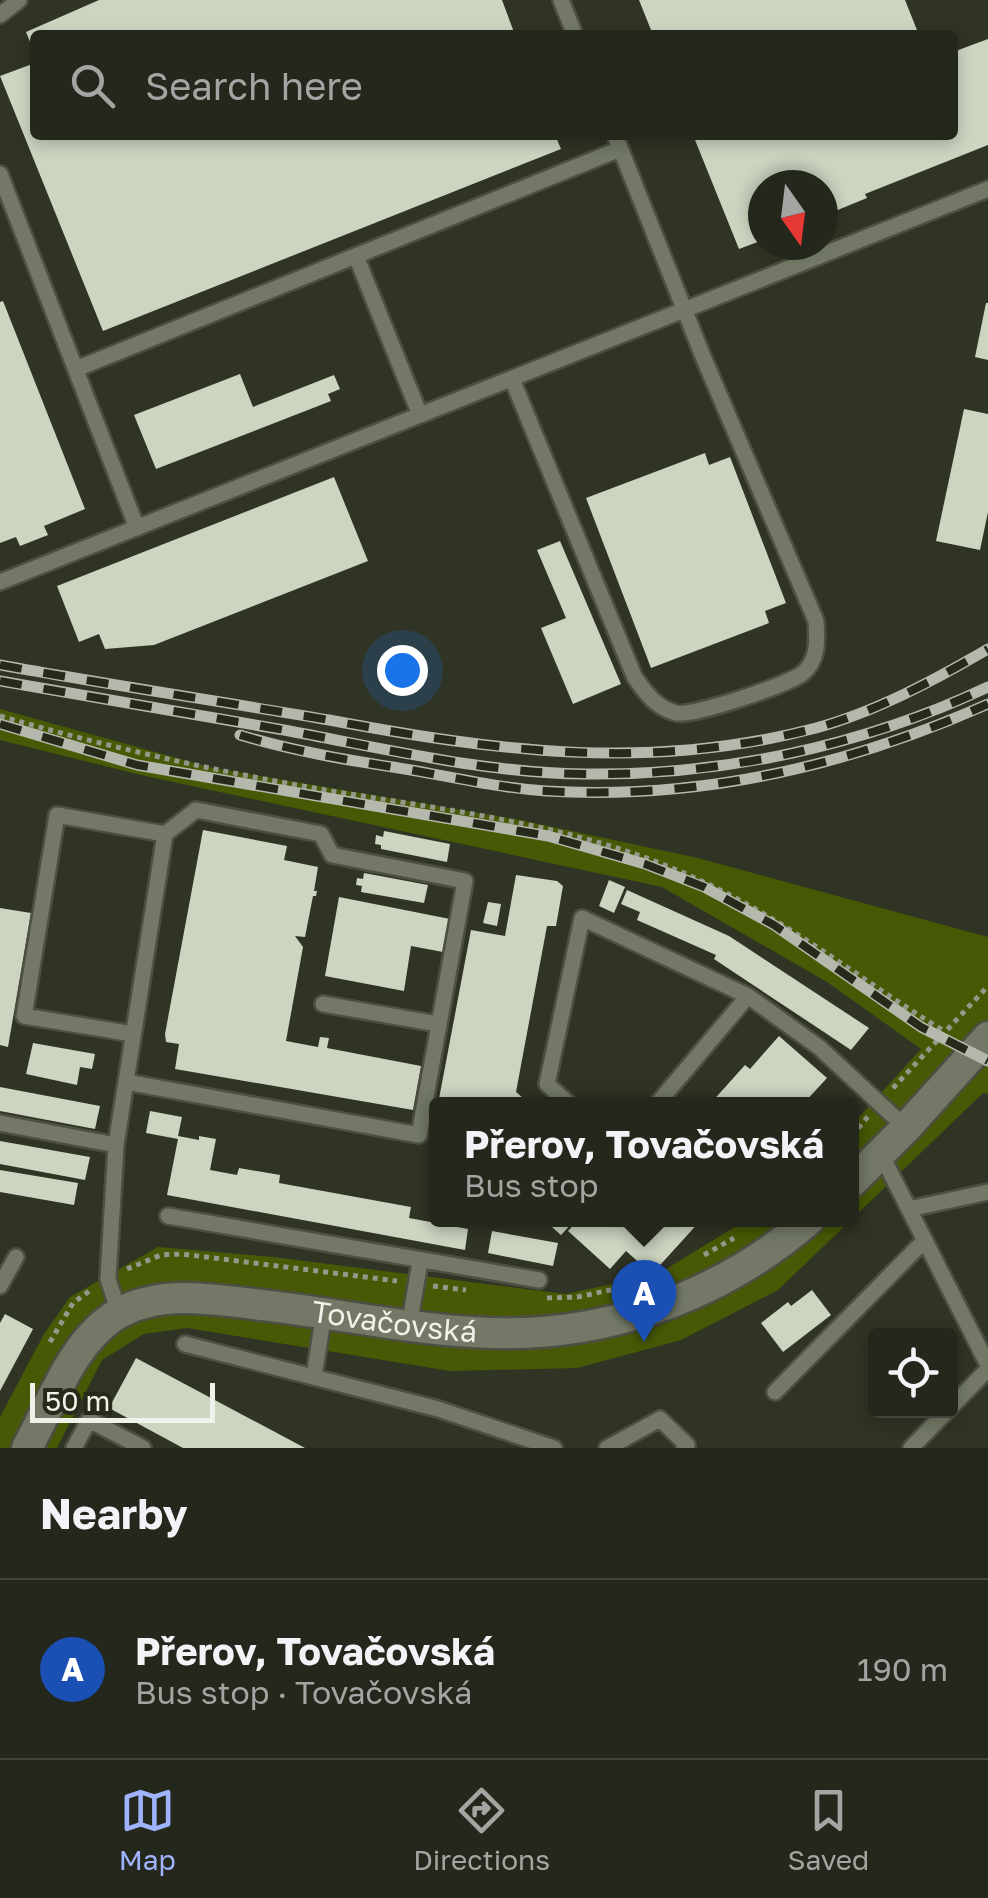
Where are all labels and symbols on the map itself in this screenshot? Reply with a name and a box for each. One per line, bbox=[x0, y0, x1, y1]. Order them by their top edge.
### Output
north arrow bbox=[748, 170, 838, 260]
your location bbox=[377, 645, 428, 696]
pin: A bbox=[612, 1260, 676, 1342]
street label: Tovačovská bbox=[310, 1293, 478, 1349]
scale bar bbox=[30, 1378, 215, 1422]

